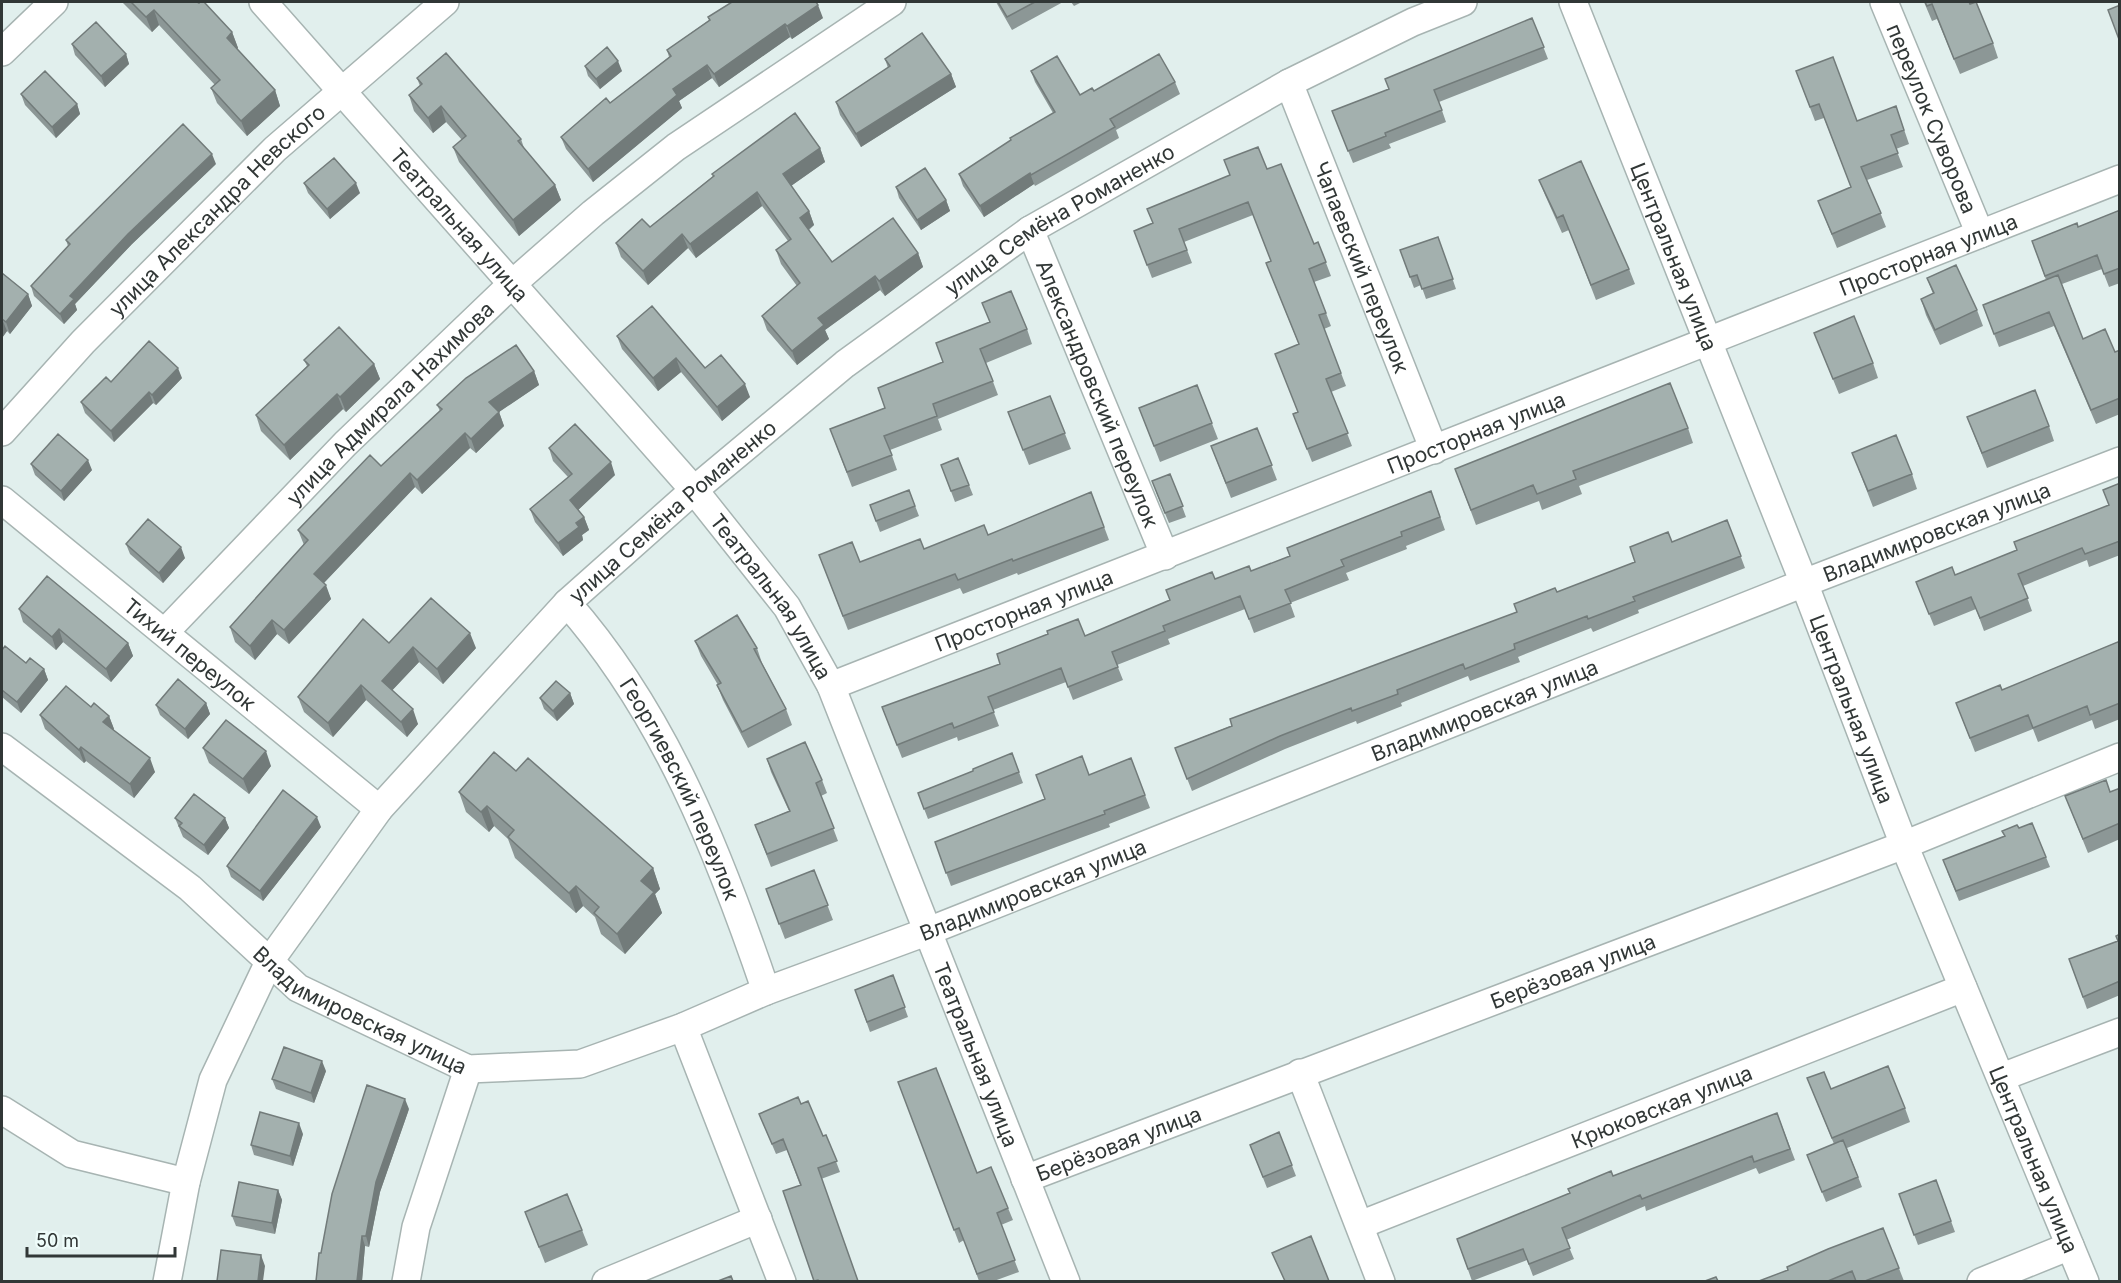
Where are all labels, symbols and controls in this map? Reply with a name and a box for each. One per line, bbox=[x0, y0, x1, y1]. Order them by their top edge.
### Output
street label: переулок Суворова bbox=[1882, 20, 1983, 217]
street label: улица Александра Невского bbox=[104, 99, 330, 321]
street label: улица Семёна Романенко bbox=[940, 138, 1179, 300]
street label: Театральная улица bbox=[385, 143, 534, 307]
street label: Чапаевский переулок bbox=[1309, 158, 1415, 377]
street label: Центральная улица bbox=[1626, 159, 1723, 354]
street label: Просторная улица bbox=[1835, 208, 2021, 301]
street label: Александровский переулок bbox=[1031, 256, 1164, 532]
street label: улица Адмирала Нахимова bbox=[281, 296, 499, 510]
street label: Просторная улица bbox=[1383, 386, 1569, 479]
street label: улица Семёна Романенко bbox=[564, 414, 781, 608]
street label: Владимировская улица bbox=[1819, 477, 2054, 587]
street label: Театральная улица bbox=[705, 509, 837, 684]
street label: Просторная улица bbox=[931, 564, 1116, 657]
street label: Тихий переулок bbox=[119, 593, 261, 716]
street label: Центральная улица bbox=[1805, 611, 1899, 807]
street label: Владимировская улица bbox=[1368, 654, 1601, 766]
street label: Георгиевский переулок bbox=[615, 673, 745, 904]
street label: Владимировская улица bbox=[916, 833, 1150, 946]
street label: Берёзовая улица bbox=[1487, 928, 1659, 1014]
street label: Владимировская улица bbox=[248, 941, 471, 1079]
street label: Театральная улица bbox=[929, 958, 1024, 1150]
street label: Крюковская улица bbox=[1567, 1060, 1756, 1153]
street label: Центральная улица bbox=[1984, 1062, 2084, 1257]
street label: Берёзовая улица bbox=[1032, 1101, 1205, 1186]
scale bar bbox=[27, 1220, 176, 1258]
text: 50 m bbox=[36, 1230, 79, 1251]

